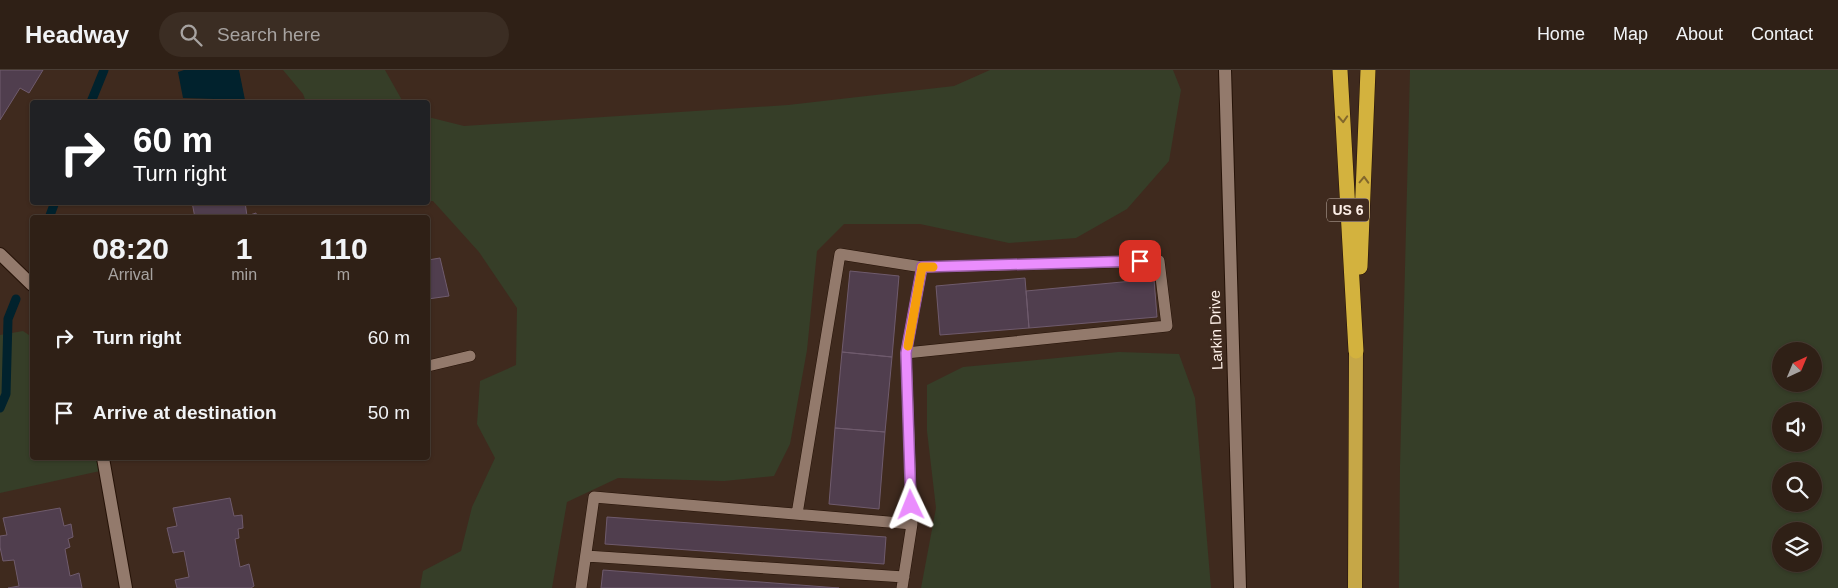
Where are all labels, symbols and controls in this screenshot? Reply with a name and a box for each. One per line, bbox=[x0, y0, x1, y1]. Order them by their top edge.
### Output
search box bbox=[159, 12, 509, 57]
text: Headway bbox=[25, 21, 129, 48]
icon: search bbox=[177, 21, 205, 49]
text: Search here bbox=[217, 24, 321, 45]
text: Home bbox=[1537, 24, 1585, 44]
text: Map bbox=[1613, 24, 1648, 44]
text: About bbox=[1676, 24, 1723, 44]
text: Contact bbox=[1751, 24, 1813, 44]
one-way arrow bbox=[1337, 115, 1348, 123]
icon: right bbox=[50, 120, 115, 185]
text: 60 m bbox=[133, 120, 213, 159]
text: Turn right bbox=[133, 161, 226, 186]
one-way arrow bbox=[1358, 175, 1369, 183]
road number: US 6 bbox=[1327, 198, 1369, 222]
text: 08:20 bbox=[92, 232, 169, 265]
text: 1 bbox=[236, 232, 253, 265]
text: 110 bbox=[319, 232, 368, 265]
pin bbox=[1119, 240, 1161, 282]
icon: arrive bbox=[1126, 247, 1154, 275]
text: Arrival bbox=[108, 266, 153, 283]
text: min bbox=[231, 266, 257, 283]
text: m bbox=[337, 266, 350, 283]
street label: Larkin Drive bbox=[1206, 290, 1225, 370]
icon: right bbox=[50, 324, 78, 352]
text: Turn right bbox=[93, 327, 181, 348]
text: 60 m bbox=[368, 327, 410, 348]
north arrow bbox=[1772, 342, 1822, 392]
map controls bbox=[1772, 342, 1822, 572]
icon: arrive bbox=[50, 399, 78, 427]
text: Arrive at destination bbox=[93, 402, 277, 423]
text: 50 m bbox=[368, 402, 410, 423]
button: sound bbox=[1772, 402, 1822, 452]
button: search bbox=[1772, 462, 1822, 512]
position arrow bbox=[884, 478, 936, 530]
button: layers bbox=[1772, 522, 1822, 572]

